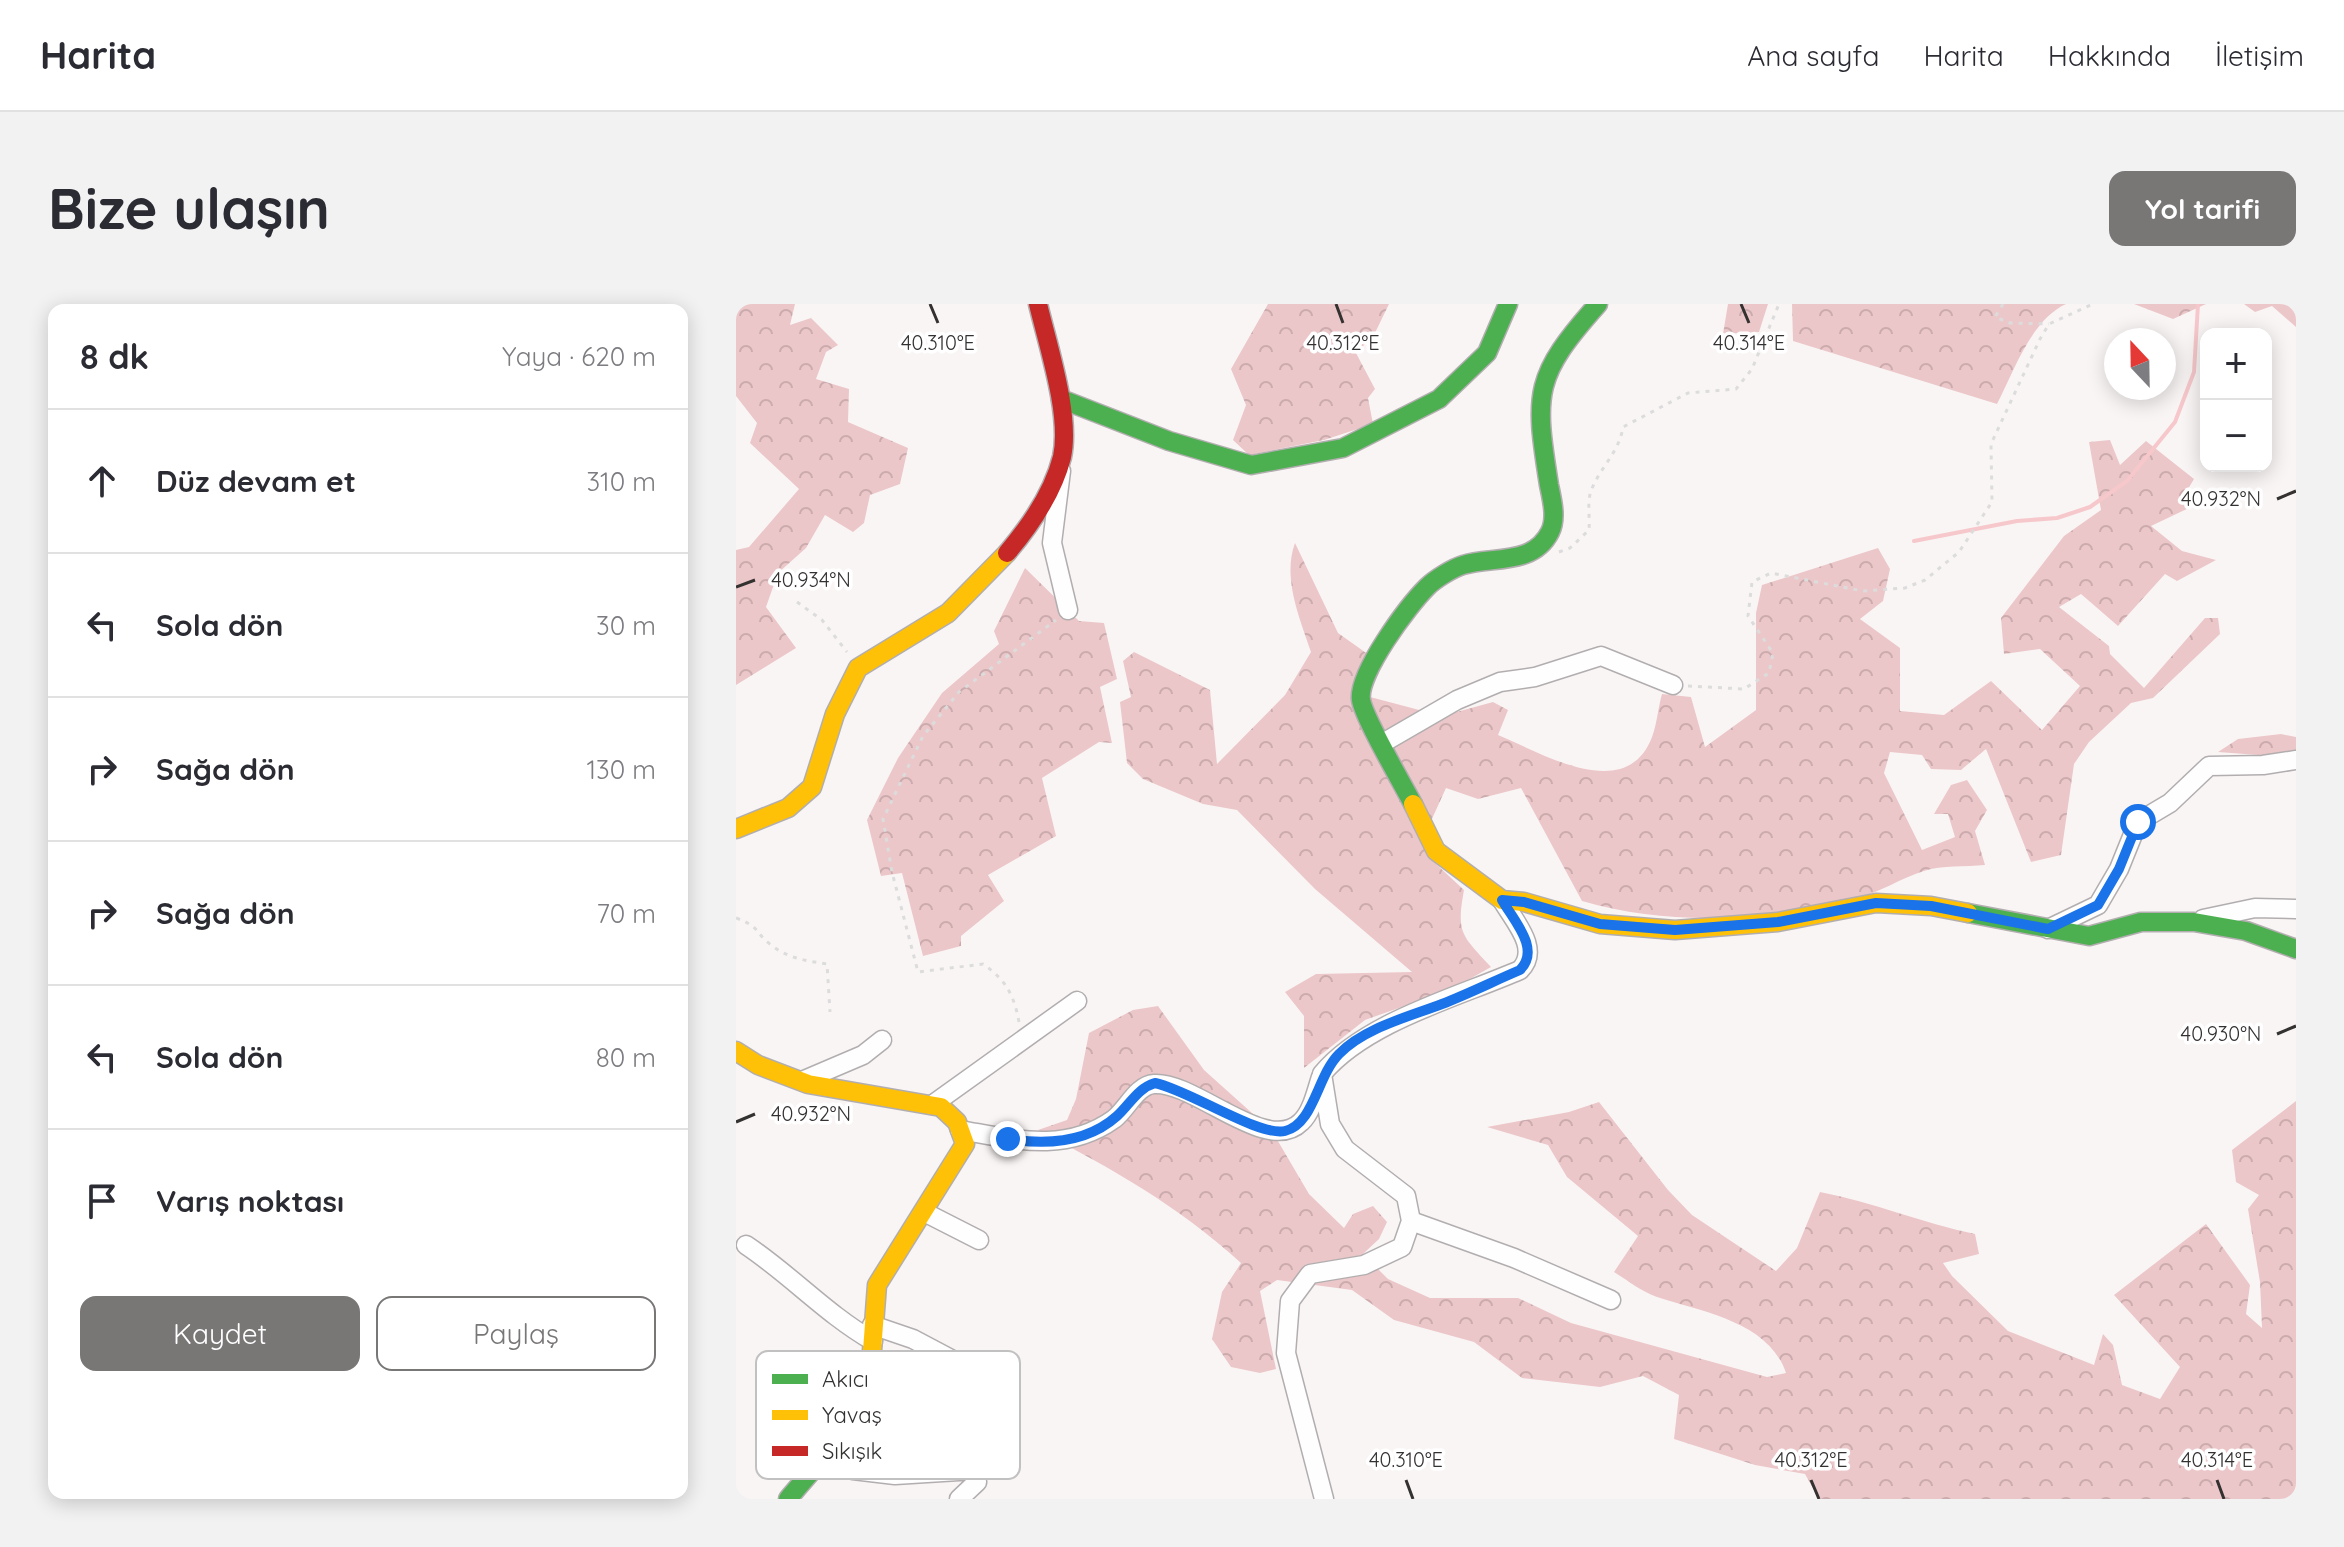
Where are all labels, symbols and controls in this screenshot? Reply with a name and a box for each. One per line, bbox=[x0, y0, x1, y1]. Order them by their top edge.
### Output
text: Harita bbox=[40, 31, 156, 79]
text: Ana sayfa bbox=[1747, 38, 1879, 73]
text: Harita bbox=[1923, 38, 2004, 73]
text: Hakkında bbox=[2048, 38, 2171, 73]
text: İletişim bbox=[2215, 38, 2304, 73]
button: Yol tarifi bbox=[2109, 171, 2296, 246]
text: Bize ulaşın bbox=[48, 173, 330, 243]
north arrow bbox=[2104, 328, 2176, 400]
map controls bbox=[2200, 328, 2272, 472]
button: + bbox=[2200, 328, 2272, 400]
text: 40.310°E bbox=[901, 330, 975, 355]
text: 40.312°E bbox=[1306, 330, 1380, 355]
text: 40.314°E bbox=[1713, 330, 1785, 355]
text: 8 dk bbox=[80, 335, 149, 378]
text: Yaya · 620 m bbox=[502, 340, 656, 373]
button: − bbox=[2200, 400, 2272, 472]
icon: ahead bbox=[80, 459, 124, 503]
text: Düz devam et bbox=[156, 462, 356, 500]
text: 310 m bbox=[586, 465, 656, 498]
text: 40.932°N bbox=[2181, 486, 2261, 511]
text: 40.934°N bbox=[771, 567, 851, 592]
icon: left bbox=[80, 603, 124, 647]
text: Sola dön bbox=[156, 606, 283, 644]
text: 30 m bbox=[596, 609, 656, 642]
icon: right bbox=[80, 747, 124, 791]
text: Sağa dön bbox=[156, 750, 295, 788]
text: 130 m bbox=[586, 753, 656, 786]
route start bbox=[2120, 804, 2156, 840]
icon: right bbox=[80, 891, 124, 935]
text: Sağa dön bbox=[156, 894, 295, 932]
text: 70 m bbox=[596, 897, 656, 930]
text: 40.930°N bbox=[2181, 1021, 2261, 1046]
icon: left bbox=[80, 1035, 124, 1079]
text: Sola dön bbox=[156, 1038, 283, 1076]
text: 80 m bbox=[596, 1041, 656, 1074]
text: 40.932°N bbox=[771, 1101, 851, 1126]
route end bbox=[990, 1121, 1026, 1157]
icon: arrive bbox=[80, 1179, 124, 1223]
text: Varış noktası bbox=[156, 1182, 344, 1220]
button: Kaydet bbox=[80, 1296, 360, 1371]
button: Paylaş bbox=[376, 1296, 656, 1371]
legend bbox=[756, 1351, 1020, 1479]
text: Akıcı bbox=[822, 1365, 869, 1393]
text: Yavaş bbox=[822, 1401, 882, 1429]
text: Sıkışık bbox=[822, 1437, 882, 1465]
text: 40.310°E bbox=[1369, 1447, 1443, 1472]
text: 40.312°E bbox=[1774, 1447, 1848, 1472]
text: 40.314°E bbox=[2181, 1447, 2253, 1472]

